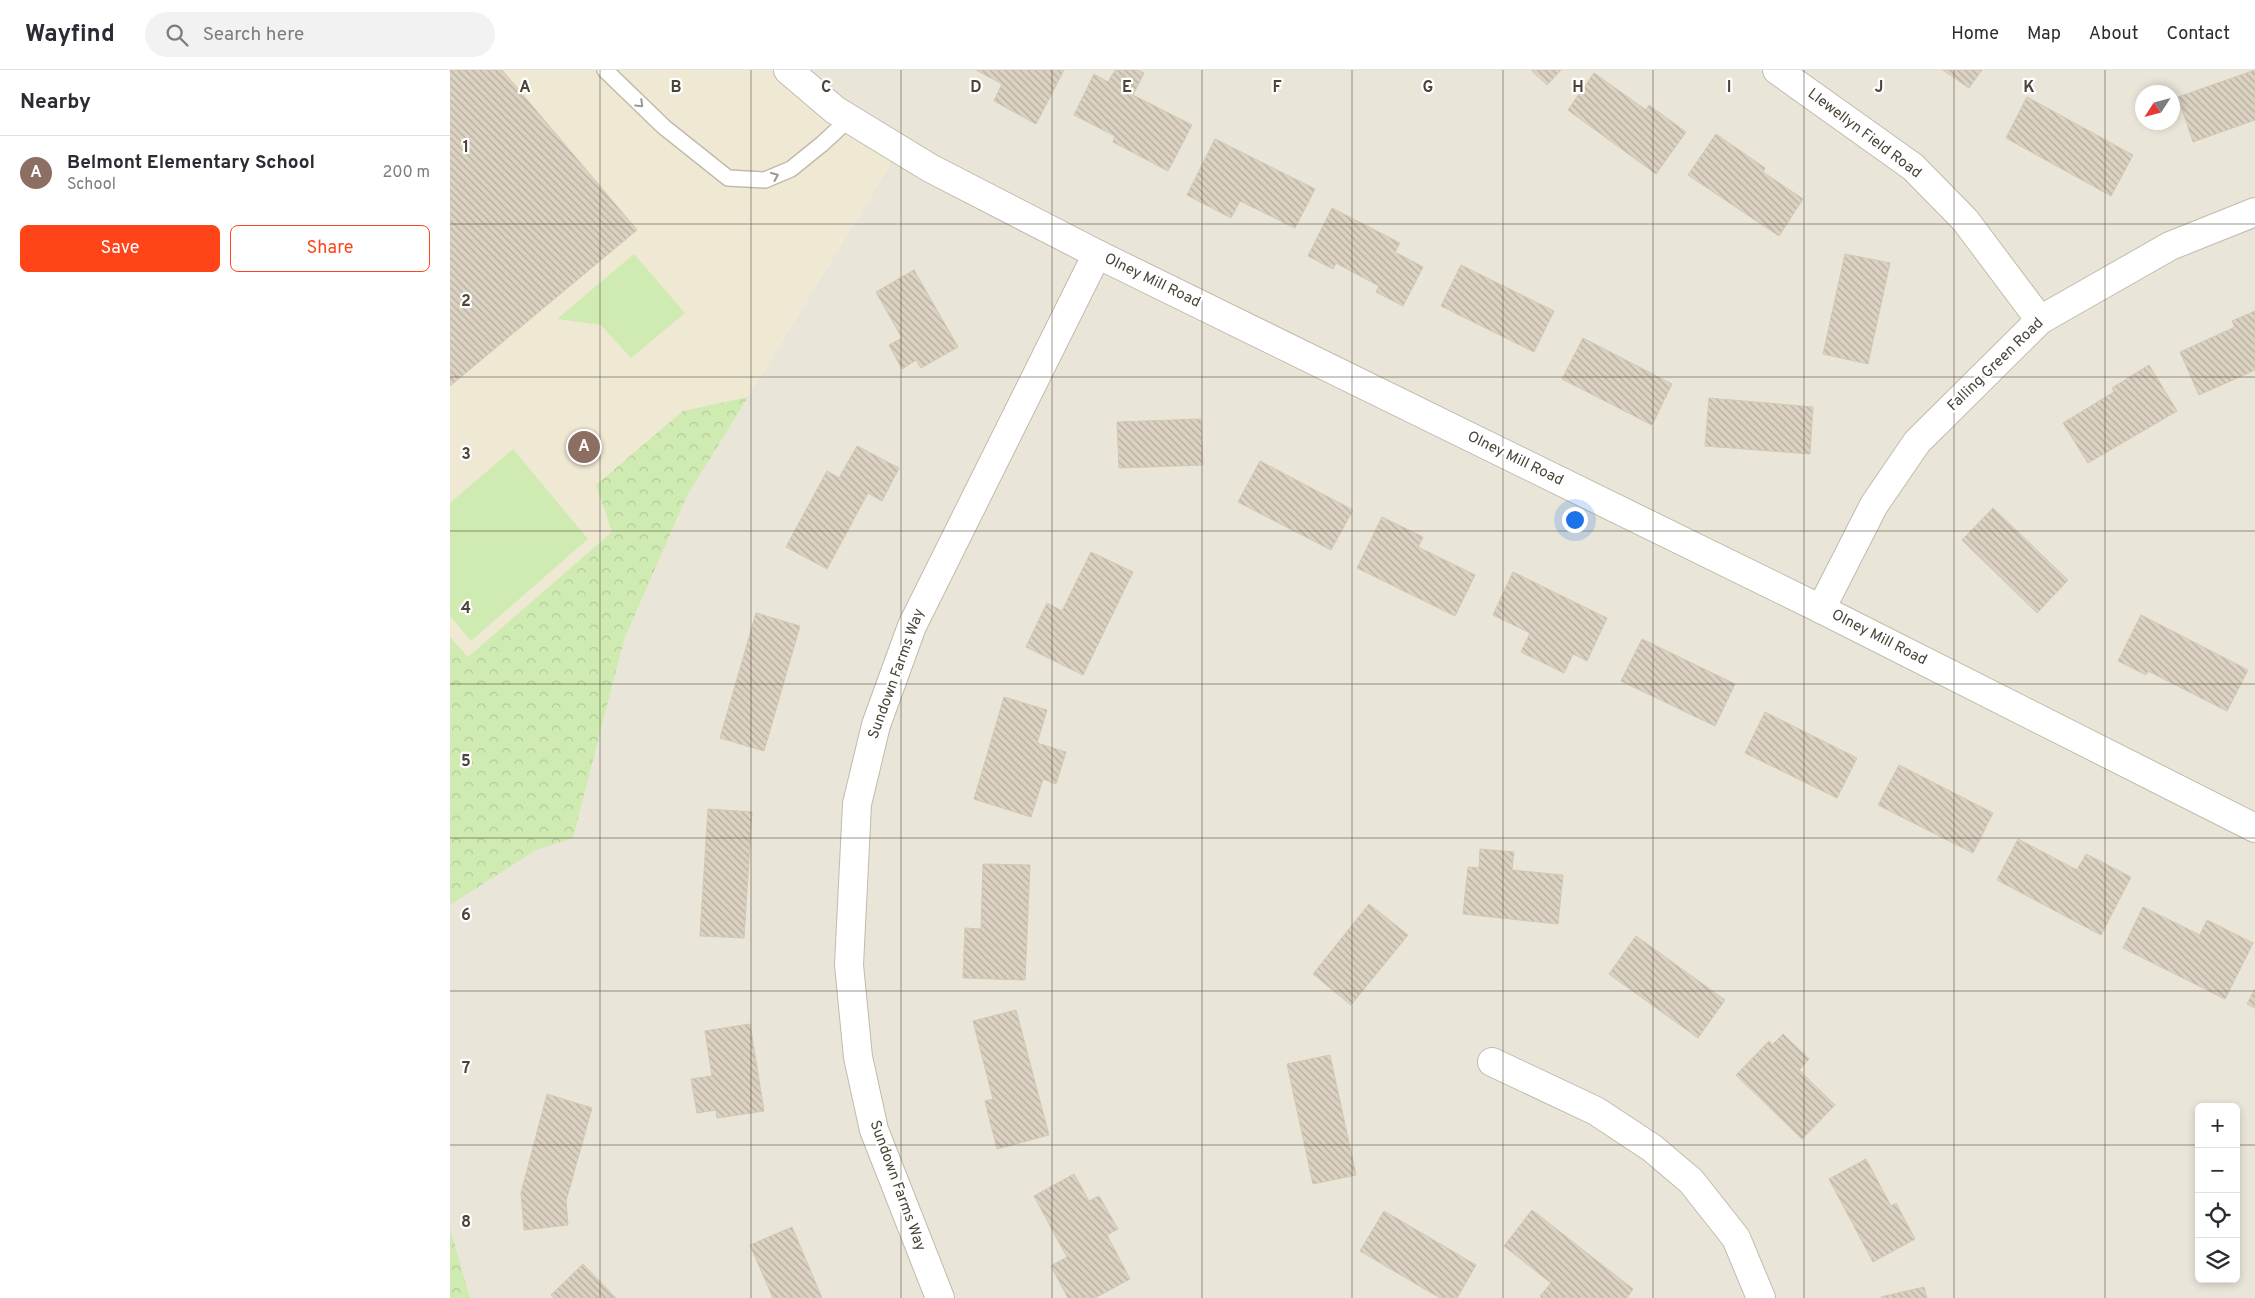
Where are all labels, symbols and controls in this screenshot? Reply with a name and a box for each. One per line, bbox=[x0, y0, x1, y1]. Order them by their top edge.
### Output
search box bbox=[145, 12, 495, 57]
text: Wayfind bbox=[25, 20, 115, 50]
icon: search bbox=[163, 21, 191, 49]
text: Search here bbox=[203, 23, 304, 47]
text: Home bbox=[1951, 23, 1999, 46]
text: Map bbox=[2027, 23, 2061, 46]
text: About bbox=[2089, 23, 2138, 46]
text: Contact bbox=[2166, 23, 2230, 46]
text: A bbox=[519, 78, 531, 98]
text: B bbox=[670, 78, 682, 98]
text: C bbox=[821, 78, 831, 98]
text: D bbox=[970, 78, 982, 98]
text: E bbox=[1122, 78, 1132, 98]
text: F bbox=[1272, 78, 1282, 98]
text: G bbox=[1423, 78, 1433, 98]
text: H bbox=[1572, 78, 1584, 98]
text: I bbox=[1727, 78, 1731, 98]
text: J bbox=[1875, 78, 1883, 98]
text: K bbox=[2023, 78, 2035, 98]
street label: Llewellyn Field Road bbox=[1803, 85, 1925, 183]
north arrow bbox=[2135, 85, 2180, 130]
text: Nearby bbox=[20, 89, 91, 116]
one-way arrow bbox=[635, 98, 644, 107]
text: 1 bbox=[463, 138, 469, 158]
text: Belmont Elementary School bbox=[67, 151, 315, 175]
text: A bbox=[30, 163, 42, 183]
text: 200 m bbox=[382, 163, 430, 183]
one-way arrow bbox=[770, 171, 779, 182]
text: School bbox=[67, 175, 116, 195]
button: Save bbox=[20, 225, 220, 272]
button: Share bbox=[230, 225, 430, 272]
street label: Olney Mill Road bbox=[1101, 249, 1203, 313]
text: 2 bbox=[461, 292, 471, 312]
street label: Falling Green Road bbox=[1944, 314, 2048, 416]
street label: Olney Mill Road bbox=[1464, 427, 1566, 491]
pin: A bbox=[568, 428, 600, 466]
text: 3 bbox=[461, 445, 471, 465]
your location bbox=[1562, 507, 1588, 533]
text: 4 bbox=[461, 599, 471, 619]
street label: Sundown Farms Way bbox=[865, 606, 929, 742]
street label: Olney Mill Road bbox=[1828, 606, 1930, 670]
text: 5 bbox=[461, 752, 471, 772]
text: 6 bbox=[461, 906, 471, 926]
text: 7 bbox=[462, 1059, 470, 1079]
map controls bbox=[2195, 1103, 2240, 1283]
button: + bbox=[2195, 1103, 2240, 1148]
street label: Sundown Farms Way bbox=[865, 1118, 929, 1254]
button: − bbox=[2195, 1148, 2240, 1193]
button: locate bbox=[2195, 1193, 2240, 1238]
text: 8 bbox=[461, 1213, 471, 1233]
button: layers bbox=[2195, 1238, 2240, 1283]

